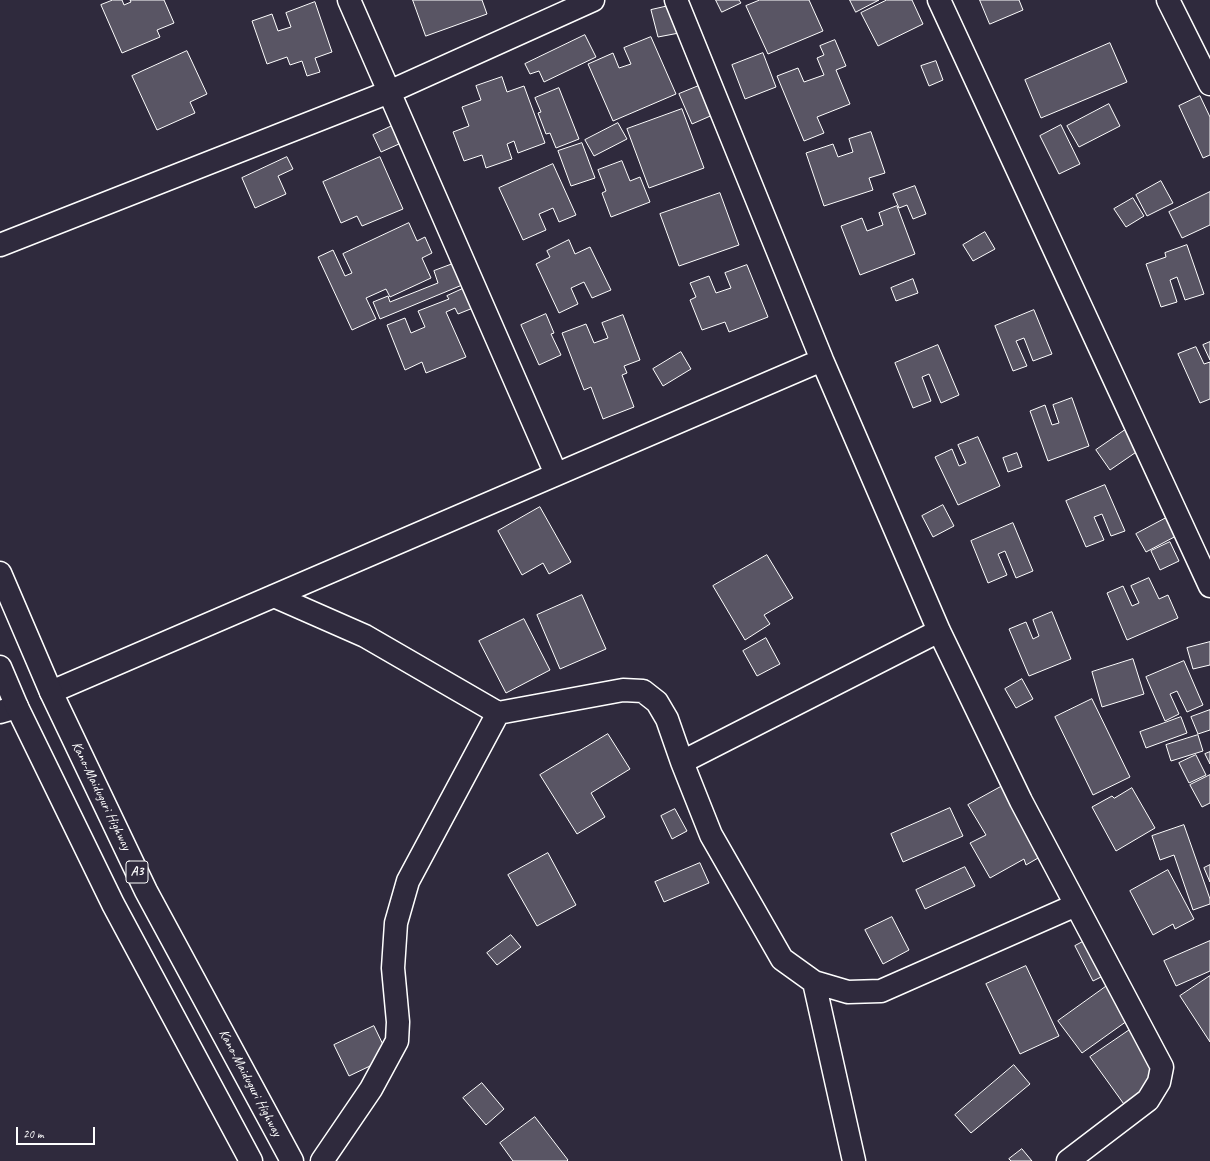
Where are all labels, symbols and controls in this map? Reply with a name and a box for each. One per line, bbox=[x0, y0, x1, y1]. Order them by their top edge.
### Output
street label: Kano-Maiduguri Highway bbox=[67, 739, 135, 853]
road number: A3 bbox=[126, 861, 148, 883]
street label: Kano-Maiduguri Highway bbox=[215, 1027, 285, 1139]
scale bar bbox=[18, 1119, 97, 1145]
text: 20 m bbox=[23, 1126, 43, 1142]

